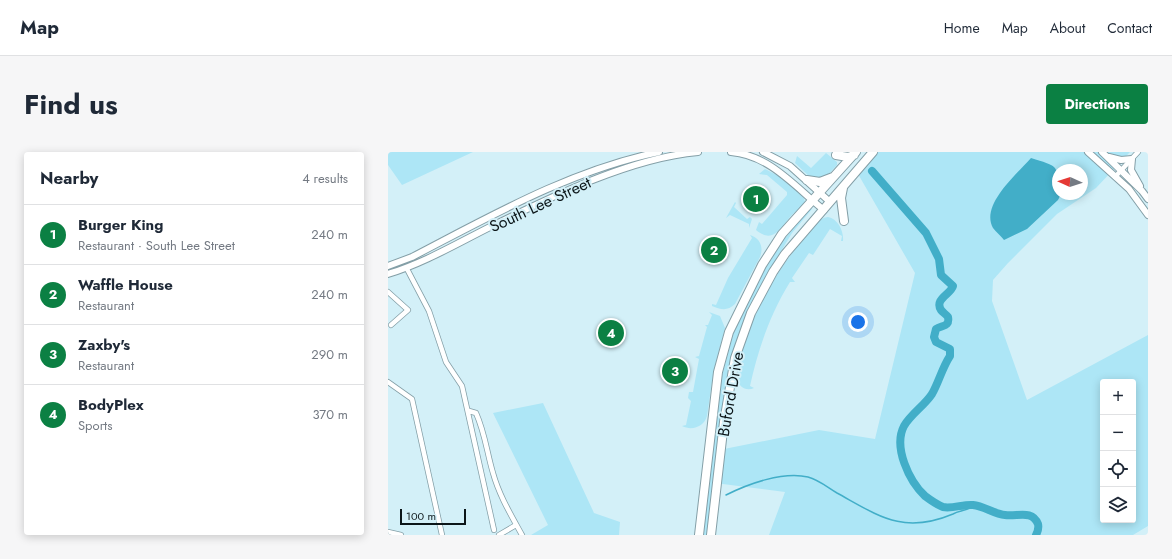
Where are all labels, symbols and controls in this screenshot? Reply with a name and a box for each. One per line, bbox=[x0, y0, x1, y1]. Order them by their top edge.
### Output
text: Map bbox=[20, 14, 59, 41]
text: Home bbox=[944, 18, 980, 38]
text: Map bbox=[1002, 18, 1028, 38]
text: About bbox=[1050, 18, 1085, 38]
text: Contact bbox=[1107, 18, 1152, 38]
text: Find us bbox=[24, 84, 118, 125]
button: Directions bbox=[1046, 84, 1148, 124]
north arrow bbox=[1052, 164, 1088, 200]
text: Nearby bbox=[40, 166, 98, 190]
text: 4 results bbox=[302, 169, 348, 188]
street label: South Lee Street bbox=[486, 171, 595, 238]
pin: 1 bbox=[743, 184, 769, 214]
text: Burger King bbox=[78, 214, 163, 236]
text: 1 bbox=[50, 225, 56, 244]
text: 240 m bbox=[311, 225, 348, 244]
pin: 2 bbox=[701, 235, 727, 265]
text: Restaurant · South Lee Street bbox=[78, 236, 235, 255]
text: Waffle House bbox=[78, 274, 173, 296]
text: 2 bbox=[49, 285, 57, 304]
text: 240 m bbox=[311, 285, 348, 304]
text: Restaurant bbox=[78, 296, 134, 315]
your location bbox=[848, 312, 868, 332]
pin: 4 bbox=[598, 318, 624, 348]
text: Zaxby's bbox=[78, 334, 130, 356]
text: 3 bbox=[49, 345, 57, 364]
text: 290 m bbox=[311, 345, 348, 364]
street label: Buford Drive bbox=[712, 350, 749, 438]
text: Restaurant bbox=[78, 356, 134, 375]
pin: 3 bbox=[662, 356, 688, 386]
map controls bbox=[1100, 379, 1136, 523]
button: + bbox=[1100, 379, 1136, 415]
text: BodyPlex bbox=[78, 394, 144, 416]
text: 4 bbox=[48, 405, 58, 424]
text: 370 m bbox=[312, 405, 348, 424]
button: − bbox=[1100, 415, 1136, 451]
text: Sports bbox=[78, 416, 112, 435]
button: locate bbox=[1100, 451, 1136, 487]
button: layers bbox=[1100, 487, 1136, 523]
scale bar bbox=[400, 507, 466, 526]
text: 100 m bbox=[406, 508, 436, 524]

